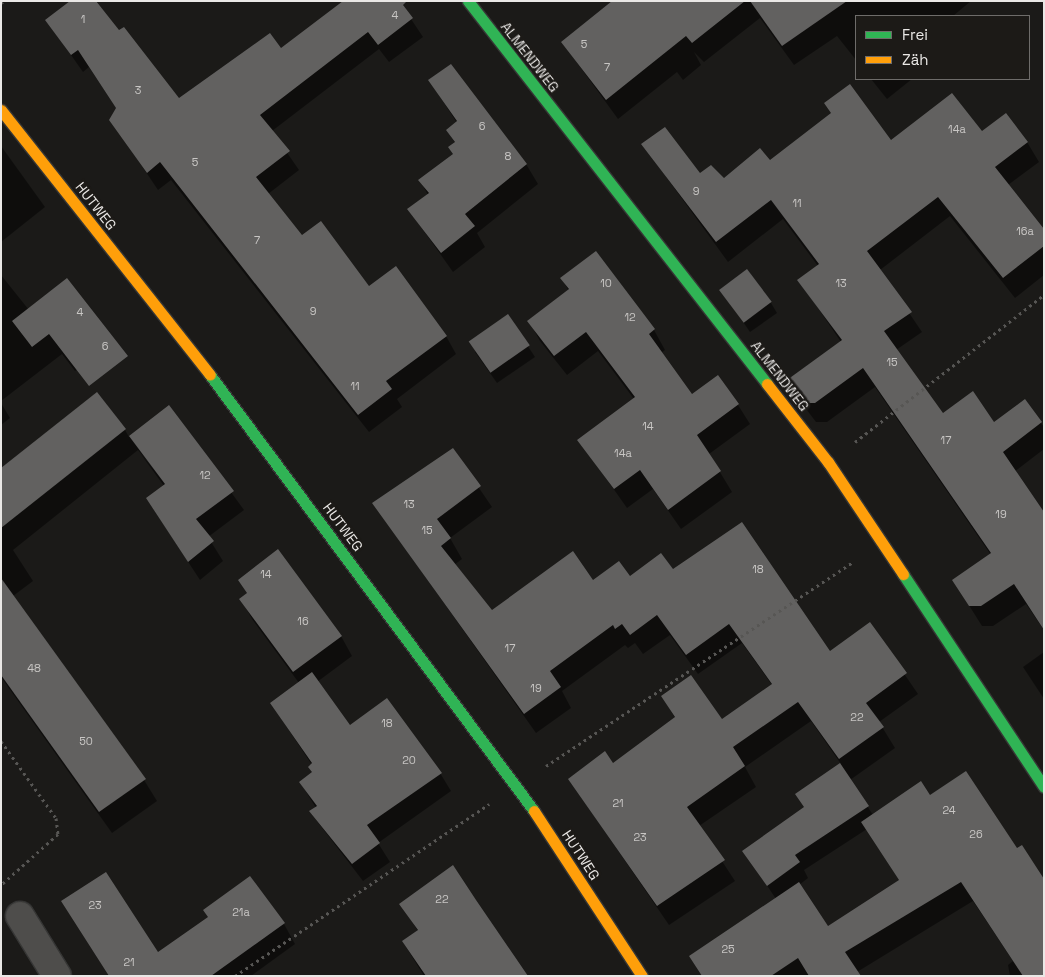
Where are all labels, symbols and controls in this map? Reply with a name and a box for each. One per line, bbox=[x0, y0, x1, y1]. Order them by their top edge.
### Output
house number: 4 bbox=[392, 8, 398, 22]
house number: 1 bbox=[81, 12, 85, 26]
legend bbox=[855, 15, 1030, 80]
street label: ALMENDWEG bbox=[497, 19, 563, 95]
text: Frei bbox=[902, 25, 928, 44]
house number: 5 bbox=[581, 37, 587, 51]
text: Zäh bbox=[902, 50, 928, 69]
house number: 7 bbox=[604, 60, 610, 74]
house number: 3 bbox=[135, 83, 141, 97]
house number: 6 bbox=[479, 119, 485, 133]
house number: 14a bbox=[948, 122, 966, 136]
house number: 8 bbox=[505, 149, 511, 163]
house number: 5 bbox=[192, 155, 198, 169]
street label: HUTWEG bbox=[72, 179, 120, 233]
house number: 9 bbox=[693, 184, 699, 198]
house number: 11 bbox=[792, 196, 802, 210]
house number: 16a bbox=[1016, 224, 1034, 238]
house number: 7 bbox=[254, 233, 260, 247]
house number: 10 bbox=[600, 276, 612, 290]
house number: 13 bbox=[835, 276, 847, 290]
house number: 9 bbox=[310, 304, 316, 318]
house number: 4 bbox=[77, 305, 83, 319]
house number: 12 bbox=[624, 310, 636, 324]
street label: ALMENDWEG bbox=[747, 338, 813, 414]
house number: 6 bbox=[102, 339, 108, 353]
house number: 15 bbox=[886, 355, 898, 369]
house number: 11 bbox=[350, 379, 360, 393]
house number: 14 bbox=[642, 419, 654, 433]
house number: 17 bbox=[941, 433, 951, 447]
house number: 14a bbox=[614, 446, 632, 460]
house number: 12 bbox=[199, 468, 211, 482]
house number: 13 bbox=[403, 497, 415, 511]
street label: HUTWEG bbox=[319, 500, 367, 554]
house number: 19 bbox=[995, 507, 1007, 521]
house number: 15 bbox=[421, 523, 433, 537]
house number: 18 bbox=[752, 562, 764, 576]
house number: 14 bbox=[260, 567, 272, 581]
house number: 16 bbox=[297, 614, 309, 628]
house number: 17 bbox=[505, 641, 515, 655]
house number: 48 bbox=[27, 661, 41, 675]
house number: 19 bbox=[530, 681, 542, 695]
house number: 22 bbox=[850, 710, 864, 724]
house number: 18 bbox=[381, 716, 393, 730]
house number: 50 bbox=[79, 734, 93, 748]
house number: 20 bbox=[402, 753, 416, 767]
house number: 21 bbox=[612, 796, 624, 810]
house number: 24 bbox=[942, 803, 956, 817]
street label: HUTWEG bbox=[559, 827, 603, 883]
house number: 26 bbox=[969, 827, 983, 841]
house number: 23 bbox=[633, 830, 647, 844]
house number: 22 bbox=[435, 892, 449, 906]
house number: 23 bbox=[88, 898, 102, 912]
house number: 21a bbox=[232, 905, 250, 919]
house number: 25 bbox=[721, 942, 735, 956]
house number: 21 bbox=[123, 955, 135, 969]

